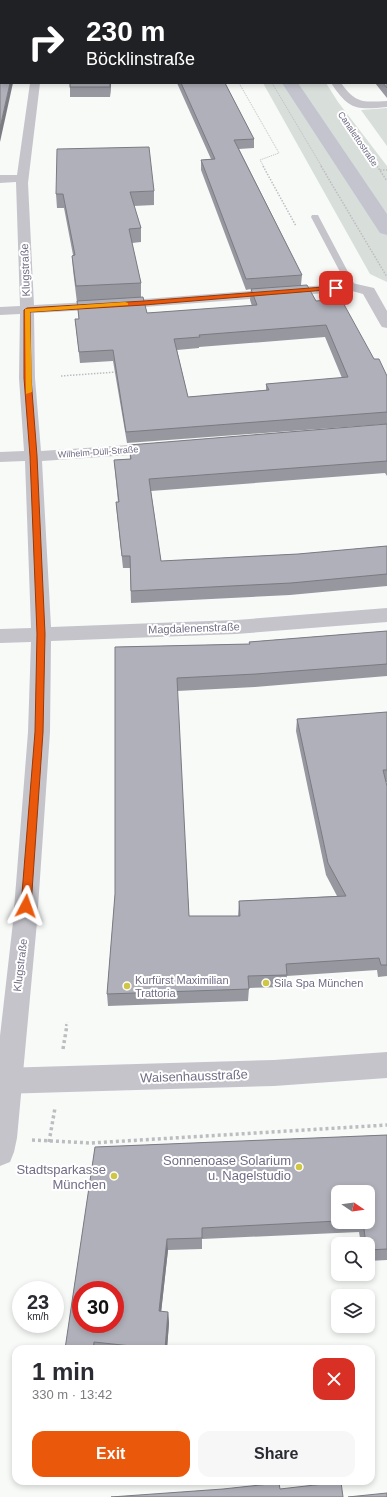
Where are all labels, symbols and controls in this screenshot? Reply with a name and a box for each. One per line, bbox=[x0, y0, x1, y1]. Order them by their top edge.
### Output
icon: right bbox=[20, 16, 72, 68]
text: 230 m bbox=[86, 16, 165, 47]
text: Böcklinstraße bbox=[86, 49, 195, 69]
street label: Canalettostraße bbox=[336, 110, 380, 168]
street label: Klugstraße bbox=[18, 243, 32, 297]
pin bbox=[319, 271, 353, 305]
icon: arrive bbox=[325, 277, 347, 299]
street label: Wilhelm-Düll-Straße bbox=[57, 444, 139, 460]
street label: Magdalenenstraße bbox=[148, 620, 240, 636]
position arrow bbox=[5, 885, 47, 927]
street label: Klugstraße bbox=[11, 938, 29, 992]
place label: Kurfürst Maximilian Trattoria bbox=[135, 974, 229, 999]
place label: Sila Spa München bbox=[274, 977, 363, 989]
marker: Sila Spa München bbox=[261, 978, 271, 988]
marker: Kurfürst Maximilian Trattoria bbox=[122, 981, 132, 991]
street label: Waisenhausstraße bbox=[140, 1067, 248, 1085]
place label: Sonnenoase Solarium u. Nagelstudio bbox=[163, 1153, 291, 1183]
place label: Stadtsparkasse München bbox=[16, 1162, 106, 1192]
marker: Sonnenoase Solarium u. Nagelstudio bbox=[294, 1162, 304, 1172]
marker: Stadtsparkasse München bbox=[109, 1171, 119, 1181]
north arrow bbox=[331, 1185, 375, 1229]
map controls bbox=[331, 1185, 375, 1333]
button: search bbox=[331, 1237, 375, 1281]
speed limit sign: 30 bbox=[72, 1281, 124, 1333]
button: layers bbox=[331, 1289, 375, 1333]
text: 23 bbox=[27, 1291, 49, 1313]
text: km/h bbox=[27, 1311, 49, 1322]
text: 1 min bbox=[32, 1358, 95, 1385]
button: close bbox=[313, 1358, 355, 1400]
text: 330 m · 13:42 bbox=[32, 1387, 112, 1402]
button: Exit bbox=[32, 1431, 190, 1477]
button: Share bbox=[198, 1431, 355, 1477]

